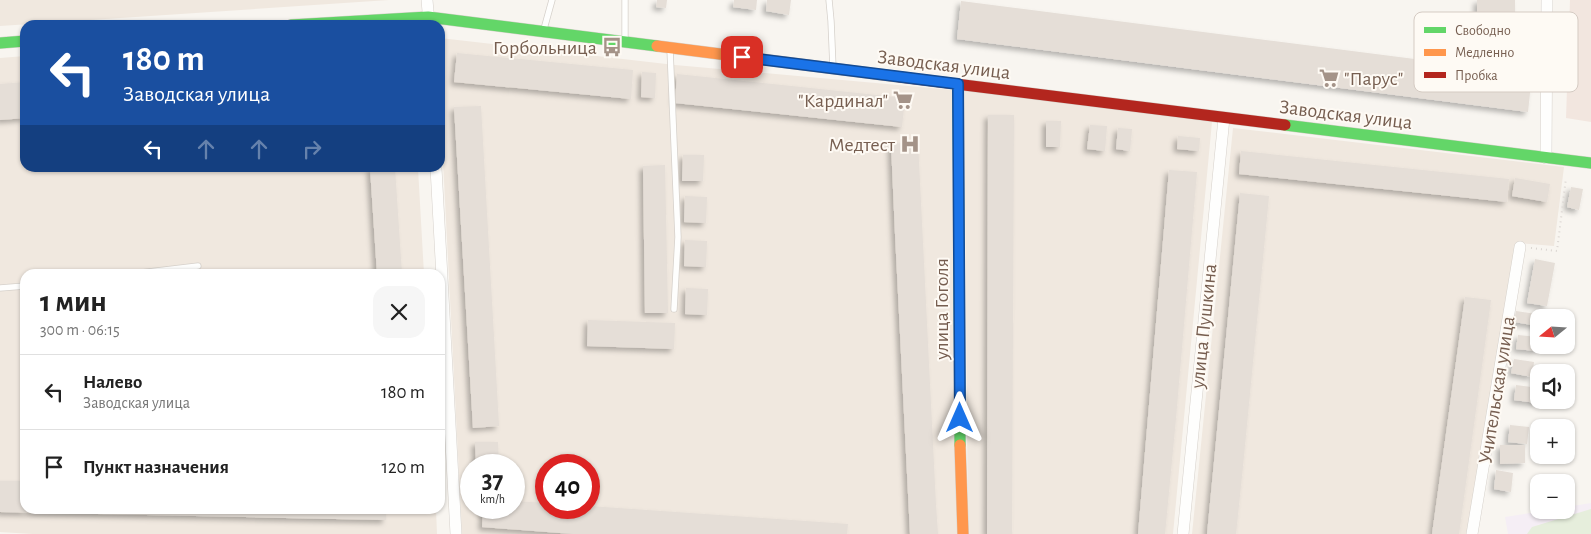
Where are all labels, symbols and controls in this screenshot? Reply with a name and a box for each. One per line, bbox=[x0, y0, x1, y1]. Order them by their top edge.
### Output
legend bbox=[1414, 12, 1578, 92]
text: Свободно bbox=[1455, 24, 1511, 38]
bus stop icon: Горбольница bbox=[601, 36, 623, 58]
pin bbox=[721, 36, 763, 78]
place label: Горбольница bbox=[493, 38, 597, 58]
icon: left bbox=[40, 40, 105, 105]
text: 180 m bbox=[123, 42, 205, 77]
icon: arrive bbox=[728, 43, 756, 71]
text: Медленно bbox=[1455, 46, 1514, 60]
street label: Заводская улица bbox=[876, 47, 1012, 83]
supermarket icon: "Парус" bbox=[1318, 67, 1340, 89]
place label: "Парус" bbox=[1344, 69, 1403, 89]
text: Пробка bbox=[1455, 69, 1498, 83]
text: Заводская улица bbox=[123, 83, 270, 105]
supermarket icon: "Кардинал" bbox=[892, 89, 914, 111]
place label: "Кардинал" bbox=[798, 91, 888, 111]
street label: Заводская улица bbox=[1278, 97, 1414, 133]
hospital icon: Медтест bbox=[899, 133, 921, 155]
icon: left bbox=[139, 135, 167, 163]
icon: ahead bbox=[192, 135, 220, 163]
icon: ahead bbox=[245, 135, 273, 163]
icon: right bbox=[298, 135, 326, 163]
place label: Медтест bbox=[829, 135, 896, 155]
street label: улица Гоголя bbox=[932, 258, 952, 361]
street label: улица Пушкина bbox=[1187, 263, 1220, 391]
button: close bbox=[373, 286, 425, 338]
text: 1 мин bbox=[40, 287, 107, 317]
north arrow bbox=[1530, 309, 1575, 354]
map controls bbox=[1530, 309, 1575, 519]
street label: Учительская улица bbox=[1475, 315, 1519, 465]
text: 300 m · 06:15 bbox=[40, 322, 120, 338]
button: sound bbox=[1530, 364, 1575, 409]
text: Налево bbox=[83, 373, 142, 392]
icon: left bbox=[40, 378, 68, 406]
text: 180 m bbox=[381, 383, 425, 402]
position arrow bbox=[933, 391, 985, 443]
text: Заводская улица bbox=[83, 395, 190, 411]
button: + bbox=[1530, 419, 1575, 464]
icon: arrive bbox=[40, 453, 68, 481]
speed limit sign: 40 bbox=[535, 454, 600, 519]
text: Пункт назначения bbox=[83, 458, 229, 477]
text: 120 m bbox=[381, 458, 425, 477]
text: 37 bbox=[482, 468, 503, 493]
button: − bbox=[1530, 474, 1575, 519]
text: km/h bbox=[480, 493, 505, 505]

